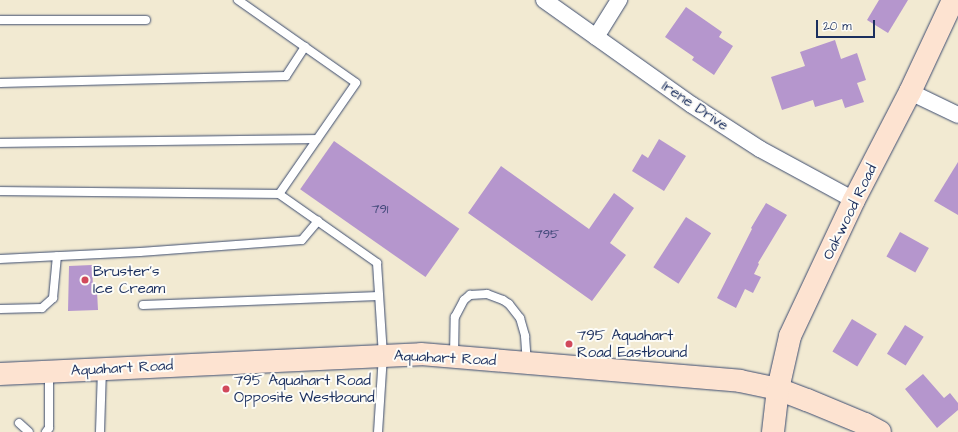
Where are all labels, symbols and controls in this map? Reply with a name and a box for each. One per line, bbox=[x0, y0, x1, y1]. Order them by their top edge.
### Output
scale bar bbox=[818, 12, 877, 38]
text: 20 m bbox=[823, 18, 852, 35]
street label: Irene Drive bbox=[658, 77, 732, 135]
street label: Oakwood Road bbox=[819, 161, 881, 263]
house number: 791 bbox=[371, 201, 389, 217]
house number: 795 bbox=[535, 226, 559, 242]
place label: Bruster's Ice Cream bbox=[93, 262, 165, 297]
marker: Bruster's Ice Cream bbox=[80, 275, 90, 285]
place label: 795 Aquahart Road Eastbound bbox=[577, 326, 687, 361]
marker: 795 Aquahart Road Eastbound bbox=[564, 339, 574, 349]
street label: Aquahart Road bbox=[393, 346, 497, 370]
street label: Aquahart Road bbox=[70, 356, 174, 380]
place label: 795 Aquahart Road Opposite Westbound bbox=[234, 371, 375, 406]
marker: 795 Aquahart Road Opposite Westbound bbox=[221, 384, 231, 394]

